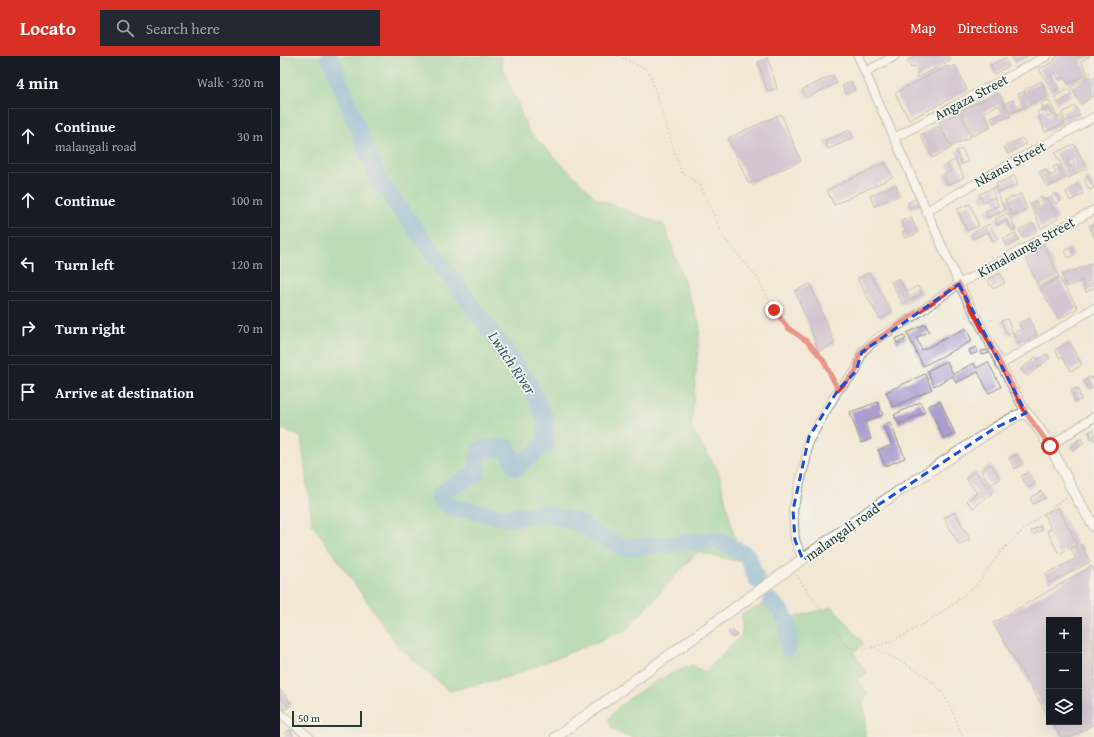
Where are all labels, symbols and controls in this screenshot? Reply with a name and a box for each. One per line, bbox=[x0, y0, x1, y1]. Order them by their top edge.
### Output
search box bbox=[100, 10, 380, 46]
text: Locato bbox=[20, 14, 76, 42]
icon: search bbox=[114, 17, 136, 39]
text: Search here bbox=[146, 18, 220, 39]
text: Map bbox=[910, 18, 936, 38]
text: Directions bbox=[958, 18, 1018, 38]
text: Saved bbox=[1040, 18, 1074, 38]
street label: Angaza Street bbox=[930, 69, 1012, 125]
text: 4 min bbox=[16, 70, 58, 95]
text: Walk · 320 m bbox=[197, 73, 264, 92]
text: Continue bbox=[55, 116, 116, 137]
icon: ahead bbox=[17, 125, 39, 147]
text: 30 m bbox=[237, 127, 263, 146]
street label: Nkansi Street bbox=[971, 136, 1049, 192]
text: malangali road bbox=[55, 137, 137, 156]
icon: ahead bbox=[17, 189, 39, 211]
text: Continue bbox=[55, 190, 116, 211]
text: 100 m bbox=[231, 191, 263, 210]
street label: Kimalaunga Street bbox=[974, 212, 1078, 282]
icon: left bbox=[17, 253, 39, 275]
text: Turn left bbox=[55, 254, 114, 275]
text: 120 m bbox=[231, 255, 263, 274]
route end bbox=[765, 301, 783, 319]
icon: right bbox=[17, 317, 39, 339]
text: Turn right bbox=[55, 318, 126, 339]
text: 70 m bbox=[237, 319, 263, 338]
water label: Lwitch River bbox=[483, 326, 541, 399]
icon: arrive bbox=[17, 381, 39, 403]
text: Arrive at destination bbox=[55, 382, 194, 403]
route start bbox=[1041, 437, 1059, 455]
street label: malangali road bbox=[801, 498, 884, 566]
map controls bbox=[1046, 617, 1082, 725]
button: + bbox=[1046, 617, 1082, 653]
button: − bbox=[1046, 653, 1082, 689]
button: layers bbox=[1046, 689, 1082, 725]
scale bar bbox=[292, 709, 362, 728]
text: 50 m bbox=[298, 710, 320, 726]

